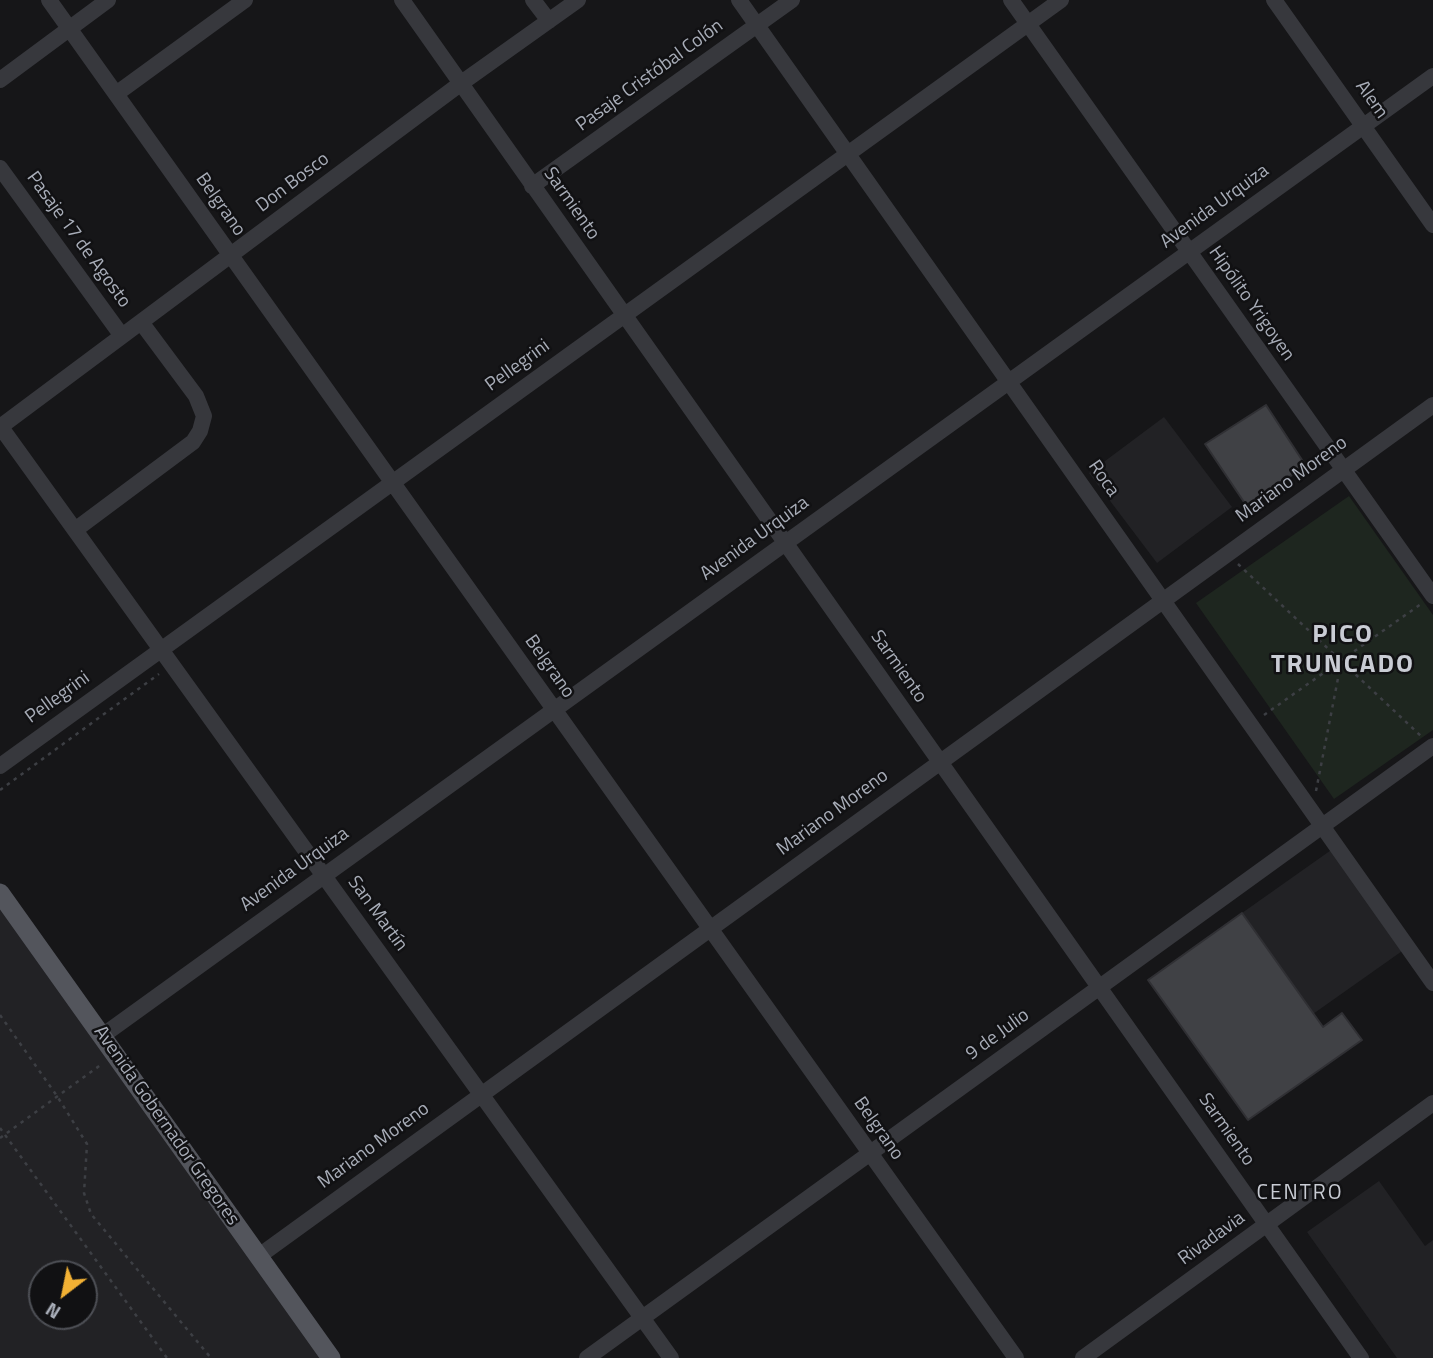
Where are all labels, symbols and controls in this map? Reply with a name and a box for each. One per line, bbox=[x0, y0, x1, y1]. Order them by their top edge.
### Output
street label: Pasaje Cristóbal Colón bbox=[572, 15, 728, 137]
street label: Alem bbox=[1350, 77, 1392, 123]
street label: Don Bosco bbox=[252, 148, 334, 218]
street label: Avenida Urquiza bbox=[1156, 160, 1274, 254]
street label: Sarmiento bbox=[538, 164, 604, 244]
street label: Pasaje 17 de Agosto bbox=[21, 167, 135, 313]
street label: Belgrano bbox=[190, 169, 250, 241]
street label: Hipólito Yrigoyen bbox=[1203, 242, 1299, 366]
street label: Pellegrini bbox=[481, 335, 555, 397]
street label: Mariano Moreno bbox=[1232, 432, 1352, 528]
street label: Roca bbox=[1082, 456, 1124, 502]
street label: Avenida Urquiza bbox=[696, 492, 814, 586]
district label: PICO TRUNCADO bbox=[1272, 620, 1414, 682]
street label: Sarmiento bbox=[865, 627, 931, 707]
street label: Belgrano bbox=[519, 631, 579, 703]
street label: Pellegrini bbox=[21, 667, 95, 729]
street label: Mariano Moreno bbox=[773, 765, 893, 861]
street label: Avenida Urquiza bbox=[236, 823, 354, 917]
street label: San Martín bbox=[342, 872, 412, 956]
street label: 9 de Julio bbox=[962, 1004, 1034, 1066]
street label: Avenida Gobernador Gregores bbox=[88, 1022, 244, 1230]
street label: Sarmiento bbox=[1193, 1090, 1259, 1170]
street label: Belgrano bbox=[848, 1093, 908, 1165]
street label: Mariano Moreno bbox=[314, 1098, 434, 1194]
district label: CENTRO bbox=[1257, 1181, 1343, 1207]
street label: Rivadavia bbox=[1174, 1207, 1250, 1271]
north arrow bbox=[28, 1260, 98, 1330]
text: N bbox=[39, 1296, 66, 1327]

